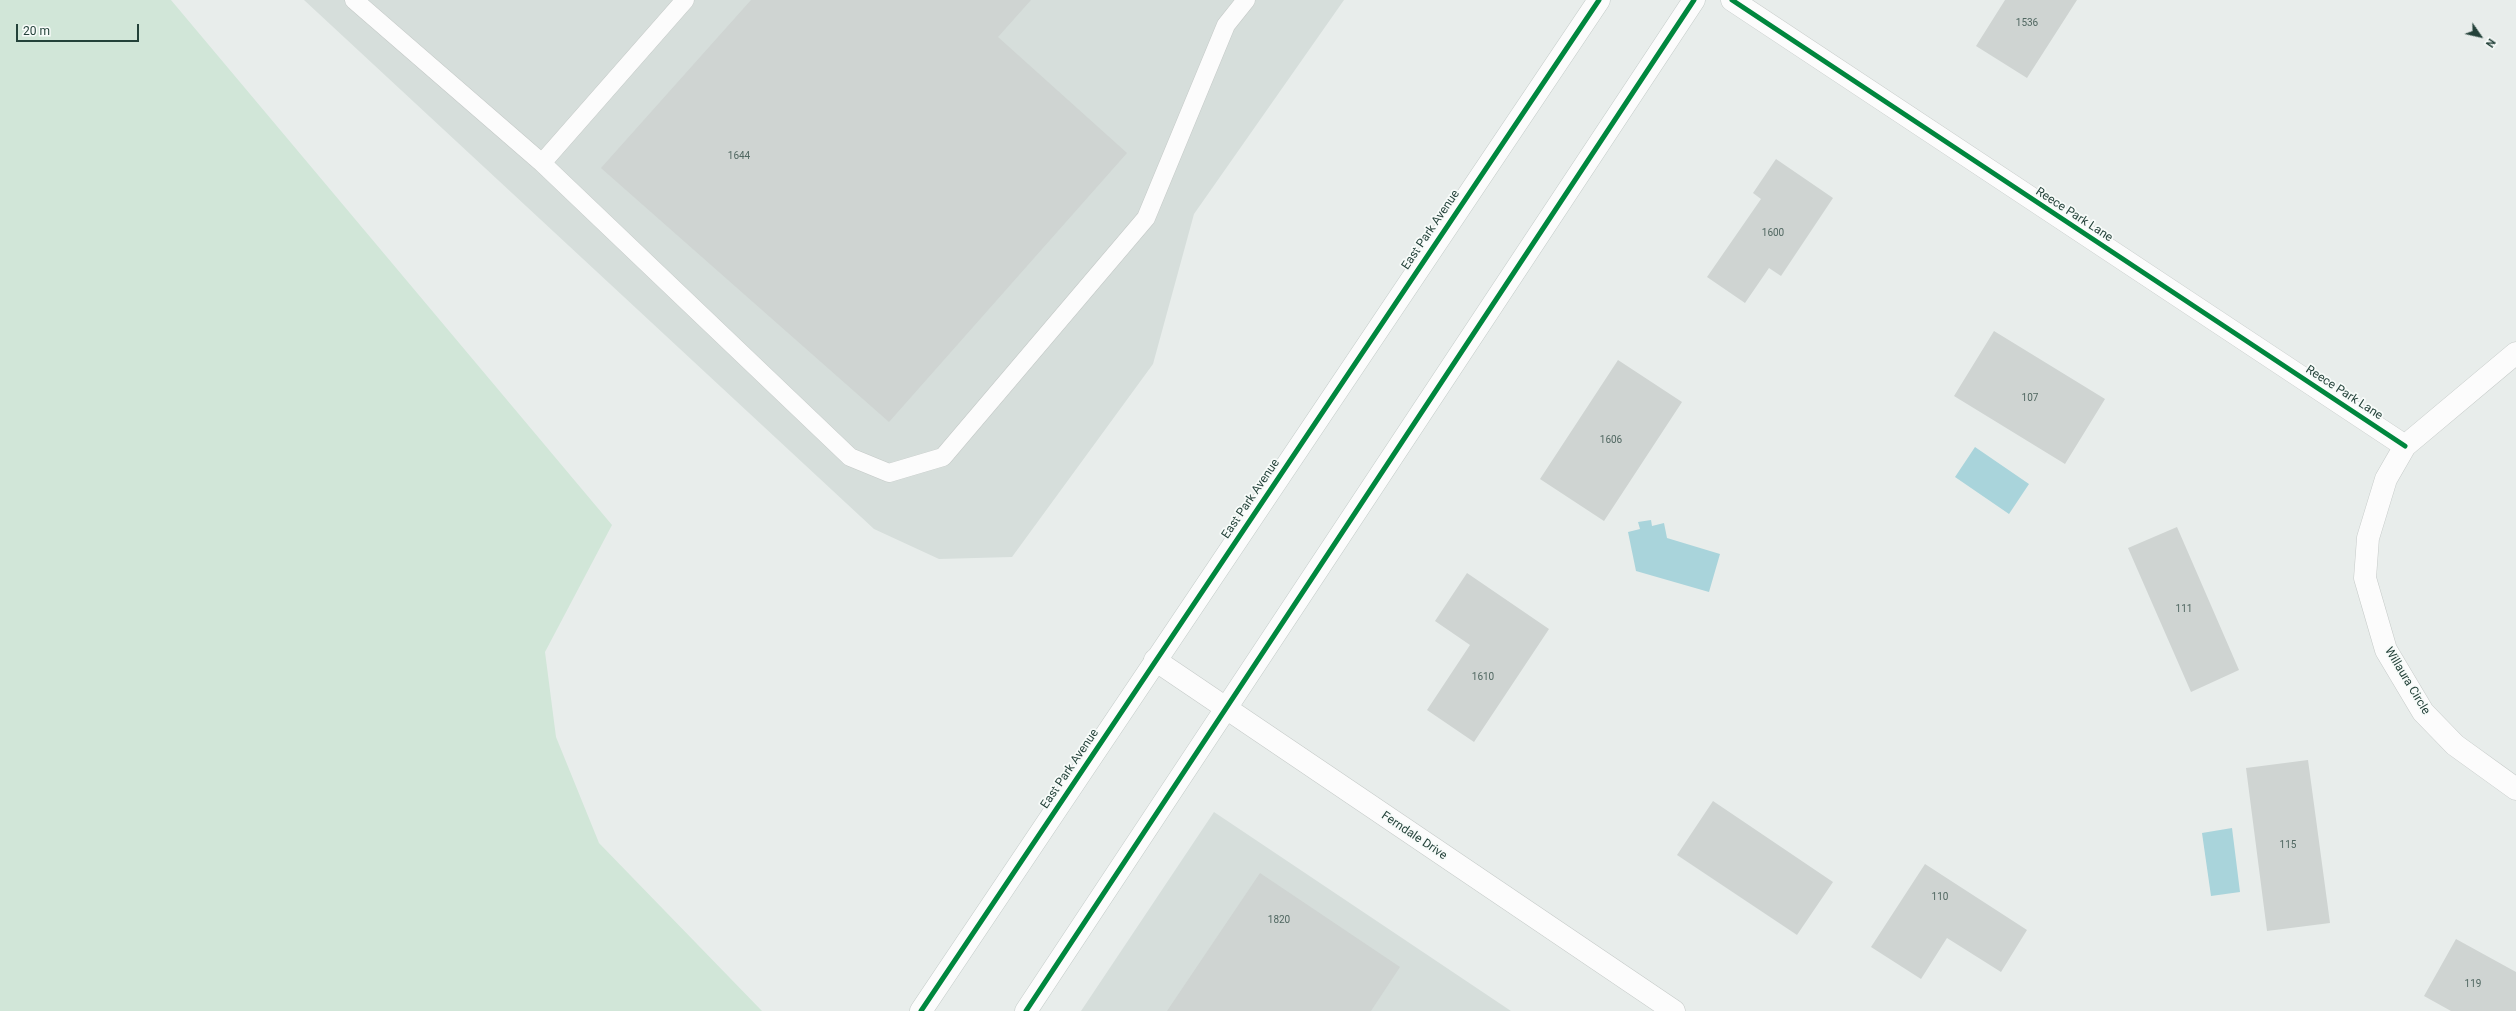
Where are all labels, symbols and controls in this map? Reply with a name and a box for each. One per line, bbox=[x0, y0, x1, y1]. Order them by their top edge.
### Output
scale bar bbox=[18, 16, 141, 42]
north arrow bbox=[2460, 16, 2500, 56]
house number: 1536 bbox=[2016, 17, 2038, 29]
text: 20 m bbox=[23, 24, 50, 38]
text: N bbox=[2483, 36, 2498, 50]
house number: 1644 bbox=[728, 150, 750, 162]
street label: Reece Park Lane bbox=[2033, 185, 2115, 245]
street label: East Park Avenue bbox=[1399, 187, 1463, 273]
house number: 1600 bbox=[1762, 227, 1784, 239]
street label: Reece Park Lane bbox=[2303, 363, 2385, 423]
house number: 107 bbox=[2022, 392, 2038, 404]
house number: 1606 bbox=[1600, 434, 1622, 446]
street label: East Park Avenue bbox=[1219, 456, 1283, 542]
house number: 111 bbox=[2176, 603, 2192, 615]
street label: Willaura Circle bbox=[2381, 645, 2433, 717]
house number: 1610 bbox=[1472, 671, 1494, 683]
street label: East Park Avenue bbox=[1038, 726, 1102, 812]
street label: Ferndale Drive bbox=[1378, 809, 1450, 863]
house number: 115 bbox=[2280, 839, 2296, 851]
house number: 110 bbox=[1932, 891, 1948, 903]
house number: 1820 bbox=[1268, 914, 1290, 926]
house number: 119 bbox=[2465, 978, 2481, 990]

